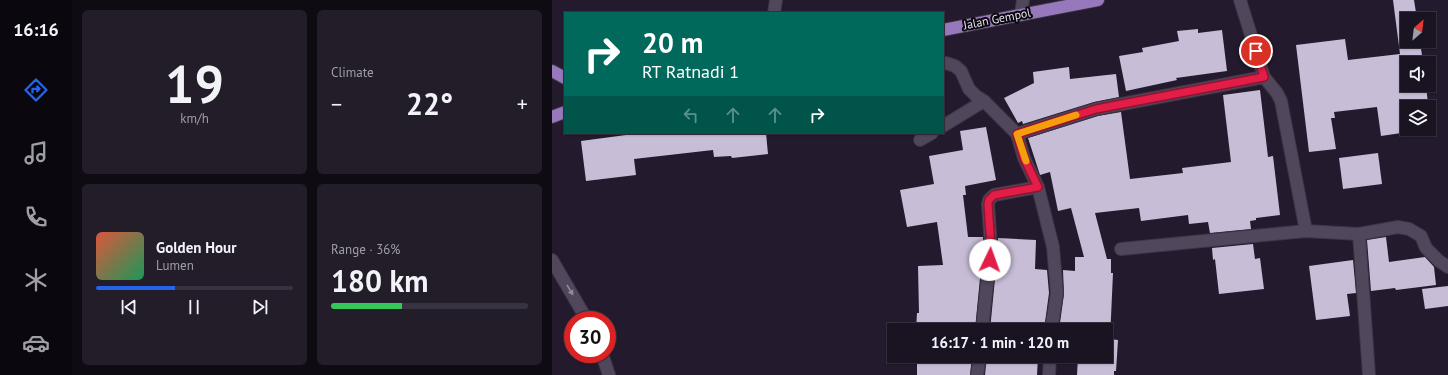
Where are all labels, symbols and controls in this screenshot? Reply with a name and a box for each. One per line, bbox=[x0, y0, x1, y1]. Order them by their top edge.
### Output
street label: Jalan Gempol bbox=[961, 5, 1032, 33]
north arrow bbox=[1400, 12, 1436, 48]
map controls bbox=[1400, 12, 1436, 136]
text: 16:16 bbox=[13, 18, 59, 41]
text: 20 m bbox=[642, 24, 703, 61]
icon: right bbox=[576, 28, 628, 80]
pin bbox=[1239, 34, 1273, 68]
icon: arrive bbox=[1245, 40, 1267, 62]
text: 19 bbox=[165, 50, 224, 117]
button: sound bbox=[1400, 56, 1436, 92]
text: RT Ratnadi 1 bbox=[642, 60, 739, 83]
text: Climate bbox=[331, 64, 374, 81]
icon: directions bbox=[22, 76, 50, 104]
text: 22° bbox=[406, 84, 453, 123]
text: − bbox=[331, 90, 342, 118]
text: + bbox=[517, 90, 528, 118]
button: layers bbox=[1400, 100, 1436, 136]
icon: left bbox=[680, 104, 702, 126]
icon: ahead bbox=[722, 104, 744, 126]
icon: ahead bbox=[764, 104, 786, 126]
icon: right bbox=[806, 104, 828, 126]
text: km/h bbox=[180, 110, 209, 127]
icon: music bbox=[22, 139, 50, 167]
icon: phone bbox=[22, 203, 50, 231]
text: Golden Hour bbox=[156, 238, 236, 257]
position arrow bbox=[969, 239, 1011, 281]
text: Range · 36% bbox=[331, 241, 400, 258]
text: Lumen bbox=[156, 257, 194, 274]
text: 180 km bbox=[331, 261, 429, 300]
icon: climate bbox=[22, 266, 50, 294]
one-way arrow bbox=[566, 285, 574, 295]
icon: previous bbox=[118, 296, 140, 318]
icon: pause bbox=[183, 296, 205, 318]
icon: next bbox=[249, 296, 271, 318]
speed limit sign: 30 bbox=[564, 311, 616, 363]
icon: car bbox=[22, 329, 50, 357]
text: 16:17 · 1 min · 120 m bbox=[931, 333, 1069, 352]

